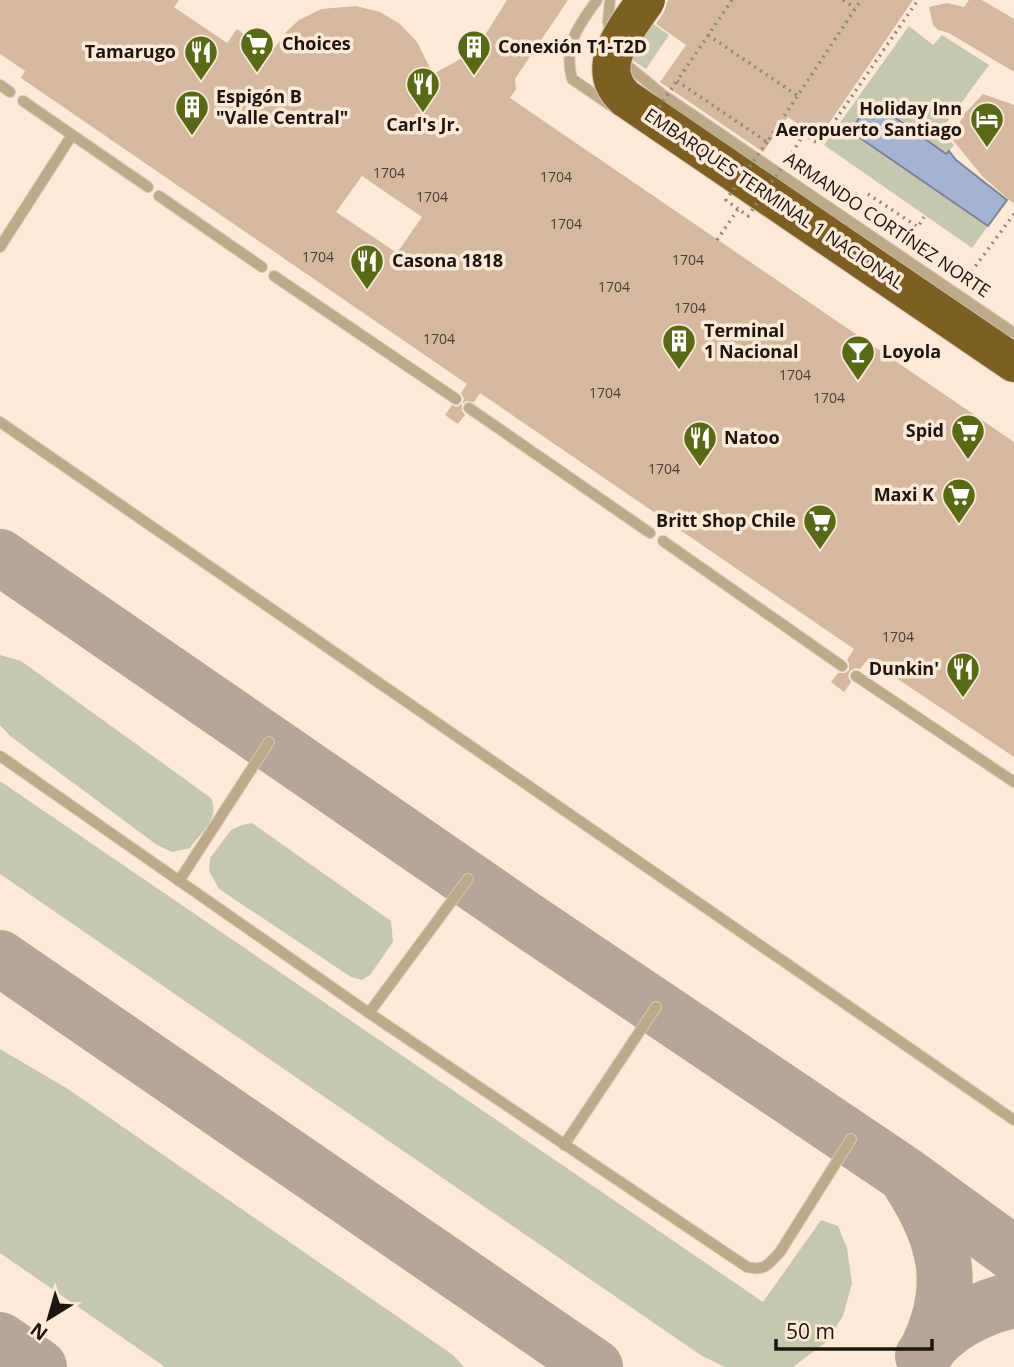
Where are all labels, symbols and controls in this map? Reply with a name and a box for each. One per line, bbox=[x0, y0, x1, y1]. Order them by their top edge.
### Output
supermarket icon: Choices bbox=[238, 25, 276, 74]
building icon: Conexión T1-T2D bbox=[455, 28, 493, 77]
place label: Choices bbox=[282, 31, 351, 55]
restaurant icon: Tamarugo bbox=[182, 33, 220, 82]
place label: Conexión T1-T2D bbox=[498, 34, 647, 58]
place label: Tamarugo bbox=[85, 39, 176, 63]
restaurant icon: Carl's Jr. bbox=[404, 65, 442, 114]
place label: Espigón B "Valle Central" bbox=[216, 84, 348, 129]
building icon: Espigón B "Valle Central" bbox=[173, 88, 211, 137]
place label: Holiday Inn Aeropuerto Santiago bbox=[776, 96, 962, 141]
hotel icon: Holiday Inn Aeropuerto Santiago bbox=[968, 100, 1006, 149]
street label: EMBARQUES TERMINAL 1 NACIONAL bbox=[640, 102, 909, 294]
place label: Carl's Jr. bbox=[386, 112, 460, 136]
street label: ARMANDO CORTÍNEZ NORTE bbox=[780, 146, 995, 302]
house number: 1704 bbox=[373, 163, 405, 182]
house number: 1704 bbox=[540, 167, 572, 186]
house number: 1704 bbox=[416, 187, 448, 206]
house number: 1704 bbox=[550, 214, 582, 233]
restaurant icon: Casona 1818 bbox=[348, 242, 386, 291]
house number: 1704 bbox=[302, 247, 334, 266]
place label: Casona 1818 bbox=[392, 248, 503, 272]
house number: 1704 bbox=[672, 250, 704, 269]
house number: 1704 bbox=[598, 277, 630, 296]
house number: 1704 bbox=[674, 298, 706, 317]
place label: Terminal 1 Nacional bbox=[704, 318, 799, 363]
building icon: Terminal 1 Nacional bbox=[660, 322, 698, 371]
house number: 1704 bbox=[423, 329, 455, 348]
bar icon: Loyola bbox=[839, 333, 877, 382]
place label: Loyola bbox=[882, 339, 941, 363]
house number: 1704 bbox=[779, 365, 811, 384]
house number: 1704 bbox=[589, 383, 621, 402]
house number: 1704 bbox=[813, 388, 845, 407]
supermarket icon: Spid bbox=[949, 412, 987, 461]
place label: Spid bbox=[906, 418, 944, 442]
restaurant icon: Natoo bbox=[681, 419, 719, 468]
place label: Natoo bbox=[724, 425, 780, 449]
house number: 1704 bbox=[648, 459, 680, 478]
supermarket icon: Maxi K bbox=[940, 476, 978, 525]
place label: Maxi K bbox=[874, 482, 934, 506]
supermarket icon: Britt Shop Chile bbox=[801, 502, 839, 551]
place label: Britt Shop Chile bbox=[656, 508, 796, 532]
house number: 1704 bbox=[882, 627, 914, 646]
restaurant icon: Dunkin' bbox=[944, 650, 982, 699]
place label: Dunkin' bbox=[869, 656, 939, 680]
north arrow bbox=[14, 1283, 84, 1353]
scale bar bbox=[776, 1308, 932, 1352]
text: N bbox=[25, 1317, 53, 1347]
text: 50 m bbox=[786, 1317, 835, 1345]

